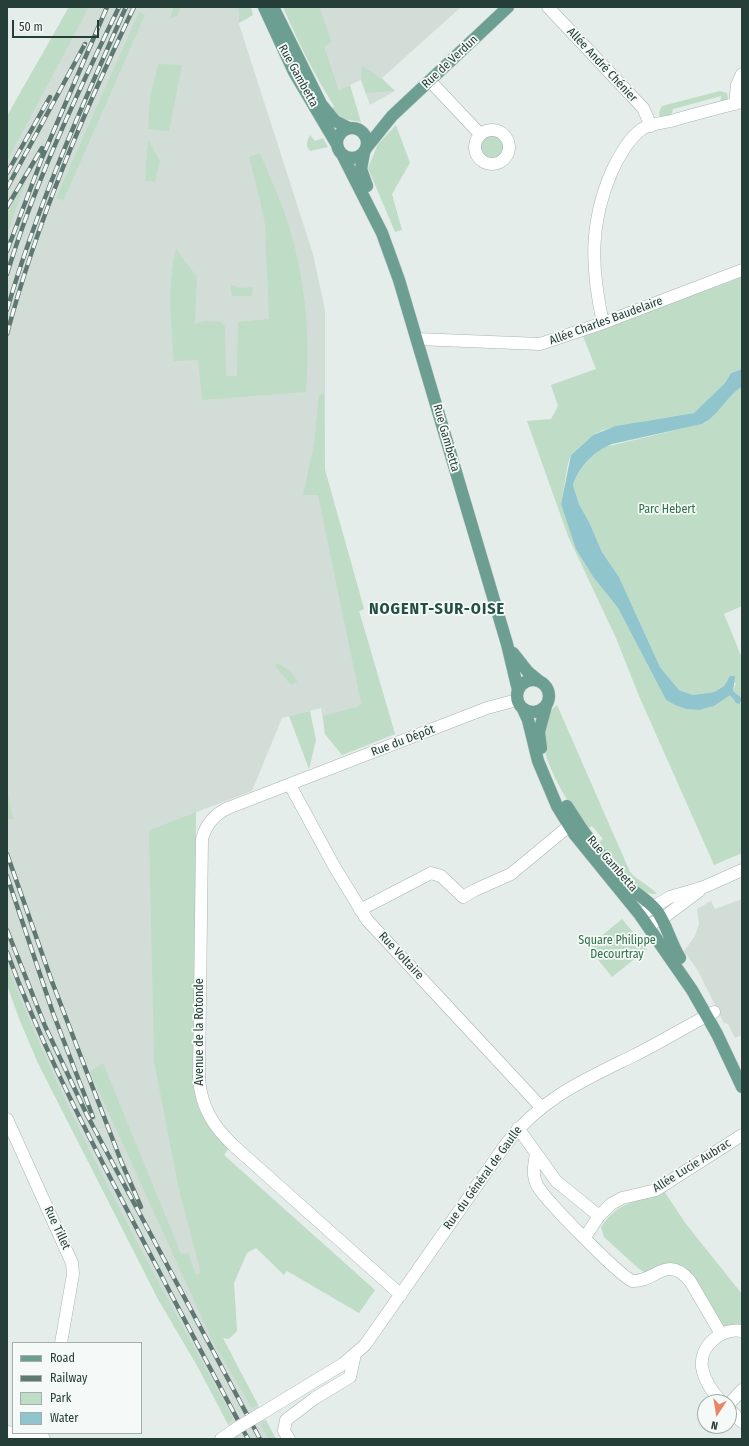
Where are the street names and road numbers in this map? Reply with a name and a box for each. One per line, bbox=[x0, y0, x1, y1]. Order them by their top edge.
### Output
street label: Allée André Chénier bbox=[564, 25, 640, 105]
street label: Rue de Verdun bbox=[419, 32, 481, 92]
street label: Rue Gambetta bbox=[275, 42, 321, 110]
street label: Allée Charles Baudelaire bbox=[547, 294, 665, 348]
street label: Rue Gambetta bbox=[429, 403, 463, 473]
street label: Rue du Dépôt bbox=[369, 722, 437, 760]
street label: Rue Gambetta bbox=[584, 833, 640, 895]
street label: Rue Voltaire bbox=[375, 929, 427, 983]
street label: Avenue de la Rotonde bbox=[193, 978, 207, 1086]
street label: Rue du Général de Gaulle bbox=[441, 1124, 525, 1232]
street label: Allée Lucie Aubrac bbox=[650, 1136, 734, 1196]
street label: Rue Tillet bbox=[41, 1204, 73, 1252]

